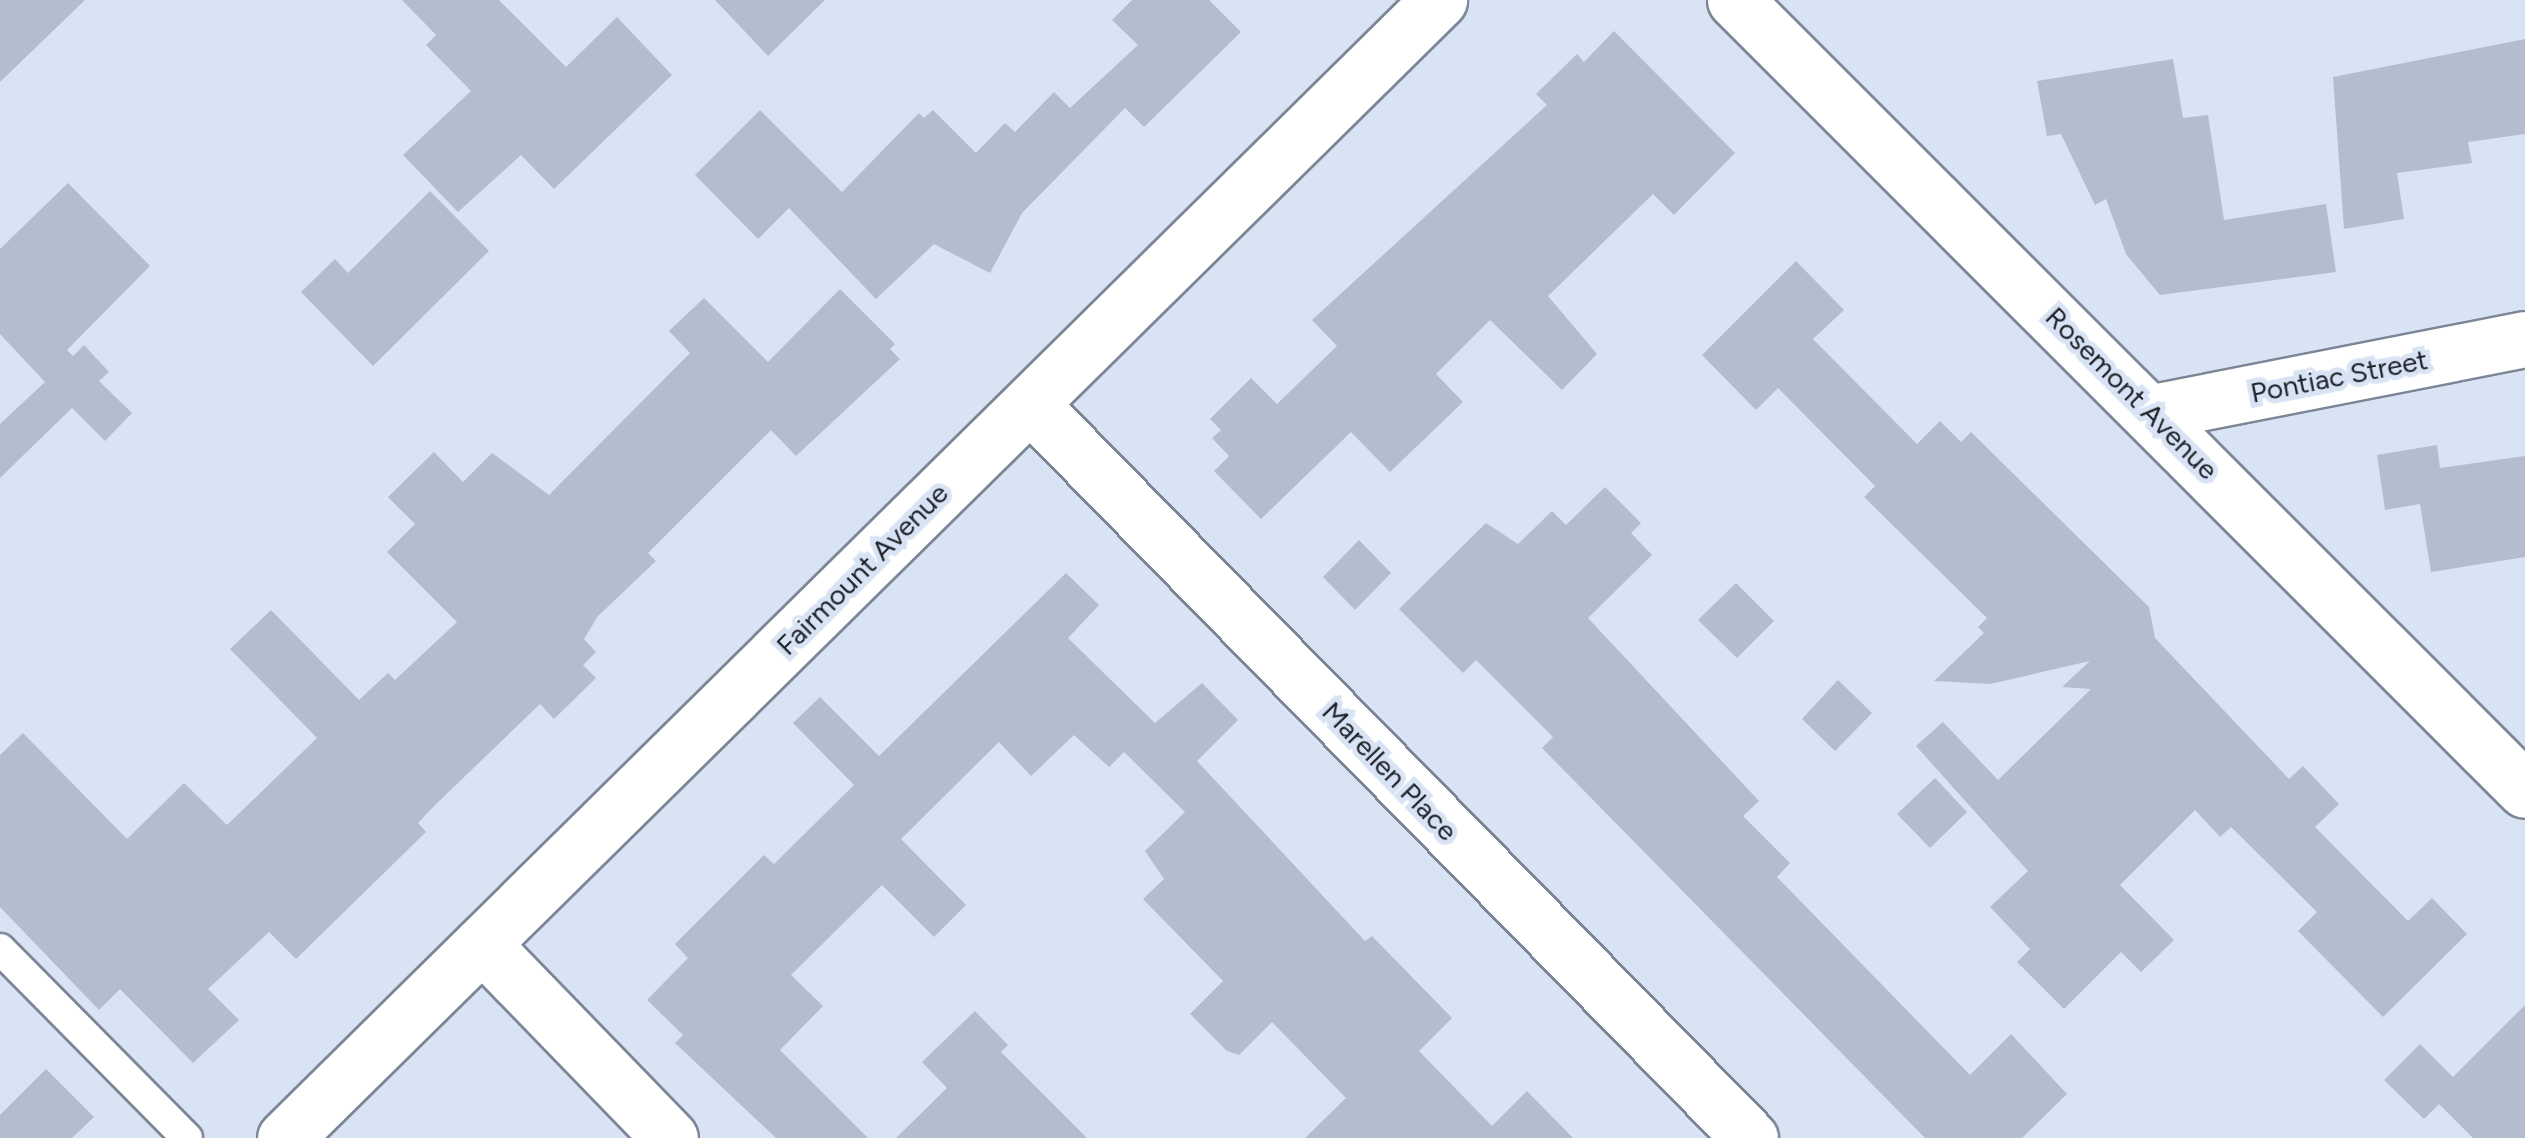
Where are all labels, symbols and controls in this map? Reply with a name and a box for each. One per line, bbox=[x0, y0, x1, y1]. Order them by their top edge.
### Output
street label: Rosemont Avenue bbox=[2039, 300, 2225, 486]
street label: Pontiac Street bbox=[2248, 342, 2430, 410]
street label: Fairmount Avenue bbox=[769, 476, 955, 662]
street label: Marellen Place bbox=[1315, 695, 1465, 847]

